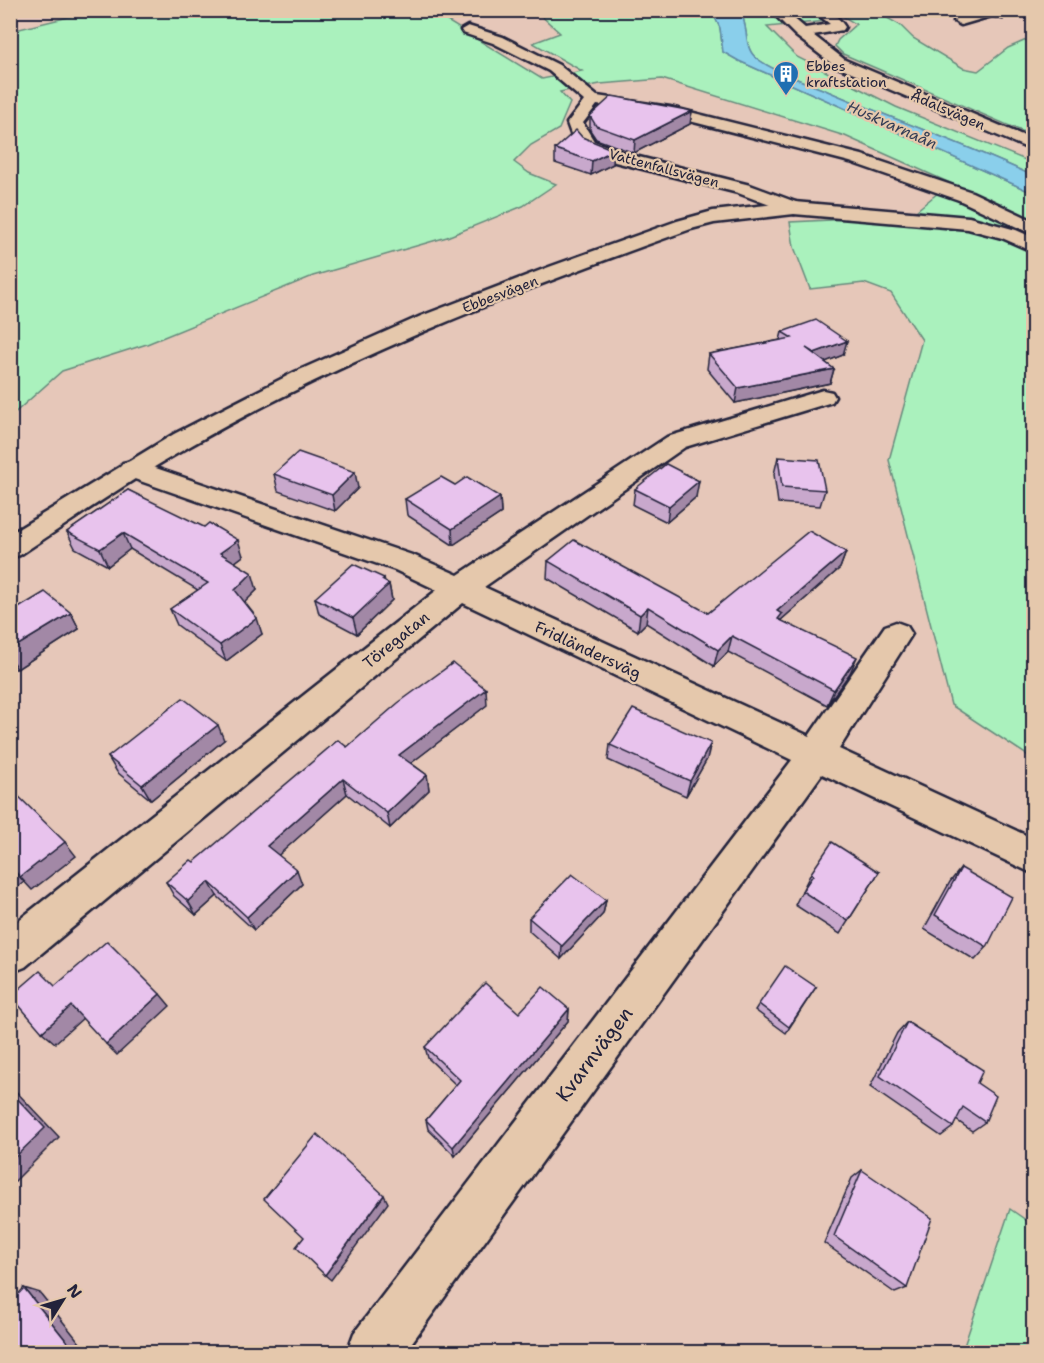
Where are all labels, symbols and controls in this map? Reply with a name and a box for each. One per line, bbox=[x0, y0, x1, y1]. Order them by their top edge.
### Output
place label: Ebbes kraftstation bbox=[806, 57, 887, 91]
building icon: Ebbes kraftstation bbox=[771, 59, 801, 97]
street label: Ådalsvägen bbox=[908, 86, 988, 134]
water label: Huskvarnaån bbox=[844, 96, 940, 154]
street label: Vattenfallsvägen bbox=[607, 145, 721, 191]
street label: Ebbesvägen bbox=[459, 271, 541, 317]
street label: Töregatan bbox=[358, 607, 434, 673]
street label: Fridländersväg bbox=[531, 616, 645, 684]
street label: Kvarnvägen bbox=[550, 1001, 638, 1107]
north arrow bbox=[33, 1270, 93, 1330]
text: N bbox=[62, 1280, 87, 1303]

